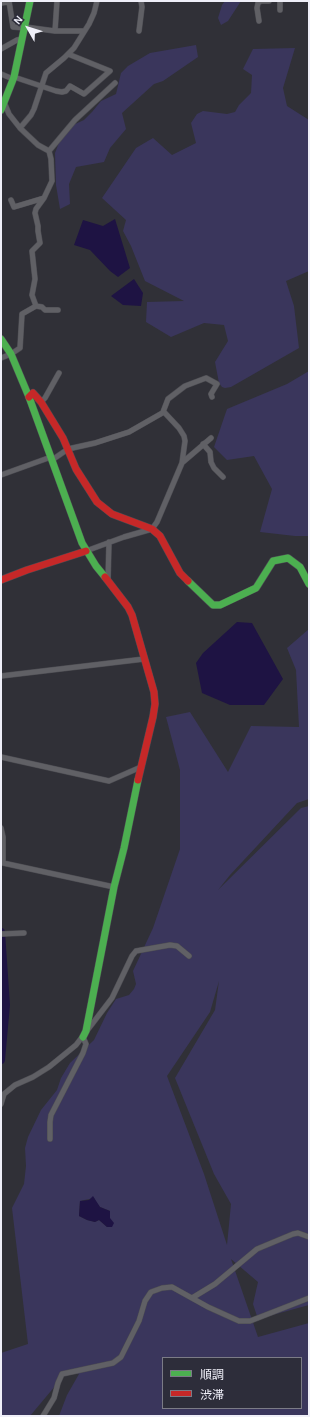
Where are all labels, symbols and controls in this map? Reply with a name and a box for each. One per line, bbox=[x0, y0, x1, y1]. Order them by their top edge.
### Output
north arrow bbox=[8, 8, 48, 48]
text: N bbox=[12, 14, 25, 27]
legend bbox=[162, 1357, 302, 1409]
text: 順調 bbox=[200, 1369, 224, 1381]
text: 渋滞 bbox=[200, 1389, 224, 1401]

